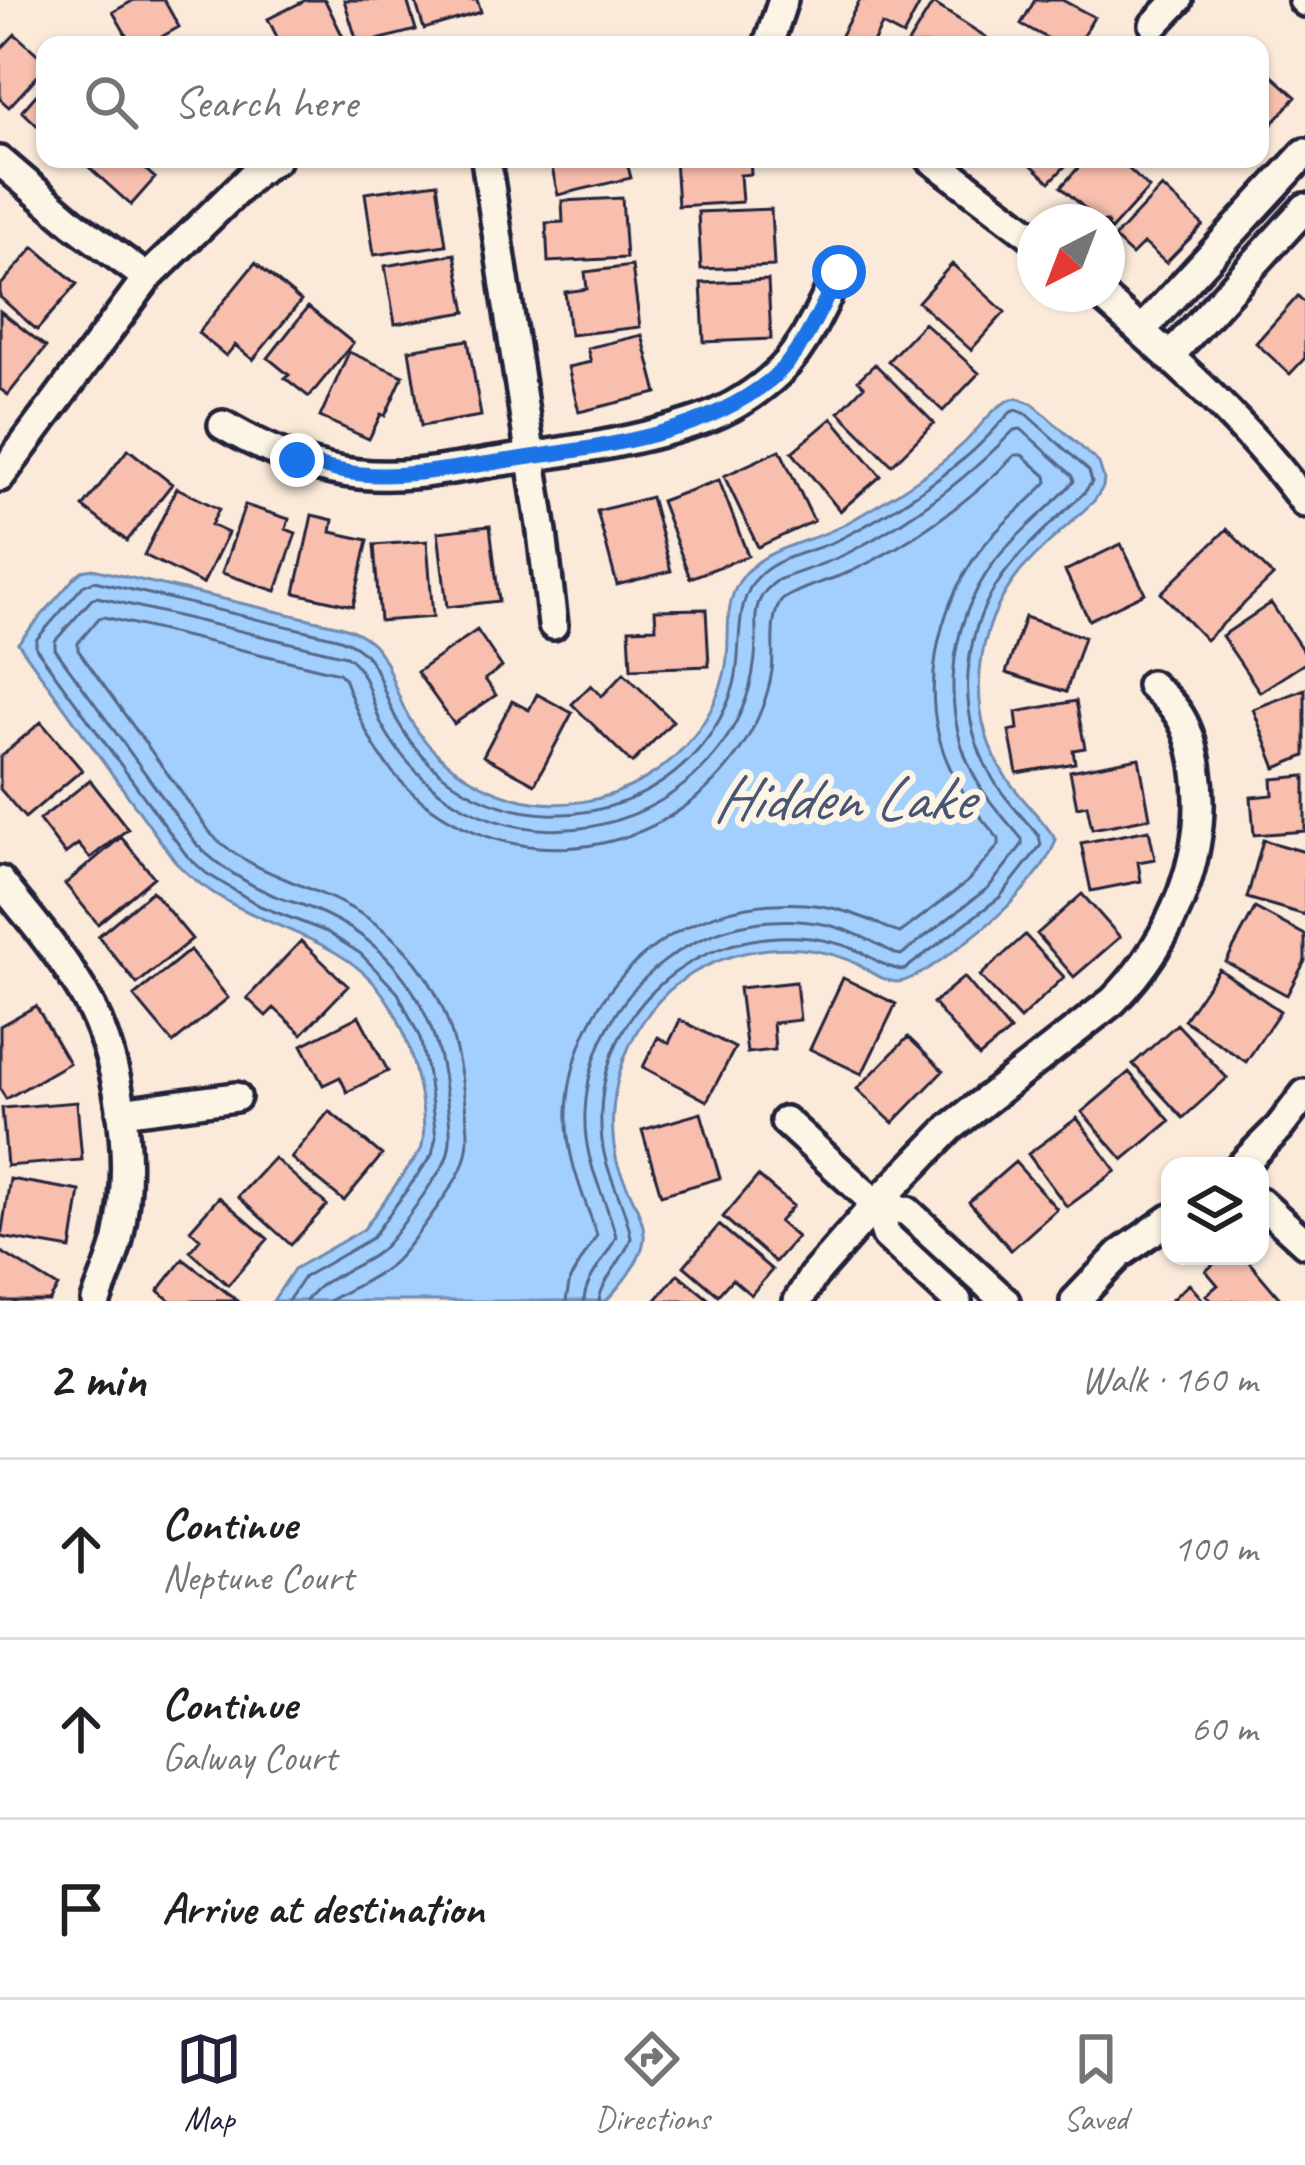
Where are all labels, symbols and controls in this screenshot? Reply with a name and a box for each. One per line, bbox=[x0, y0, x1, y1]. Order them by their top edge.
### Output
search box bbox=[36, 36, 1269, 168]
icon: search bbox=[78, 69, 144, 135]
text: Search here bbox=[174, 74, 357, 131]
north arrow bbox=[1017, 204, 1125, 312]
route start bbox=[812, 245, 866, 299]
route end bbox=[270, 433, 324, 487]
water label: Hidden Lake bbox=[713, 759, 981, 838]
map controls bbox=[1161, 1157, 1269, 1265]
button: layers bbox=[1161, 1157, 1269, 1265]
text: 2 min bbox=[48, 1347, 146, 1411]
text: Walk · 160 m bbox=[1081, 1355, 1257, 1404]
text: Continue bbox=[162, 1496, 296, 1553]
icon: ahead bbox=[48, 1516, 114, 1582]
text: 100 m bbox=[1173, 1524, 1257, 1573]
text: Neptune Court bbox=[162, 1553, 354, 1602]
text: Continue bbox=[162, 1676, 296, 1733]
icon: ahead bbox=[48, 1696, 114, 1762]
text: 60 m bbox=[1191, 1704, 1257, 1753]
text: Galway Court bbox=[162, 1733, 337, 1782]
icon: arrive bbox=[48, 1876, 114, 1942]
text: Arrive at destination bbox=[162, 1880, 484, 1937]
tab: Map bbox=[176, 2026, 242, 2140]
tab: Directions bbox=[595, 2026, 710, 2140]
tab: Saved bbox=[1063, 2026, 1129, 2140]

